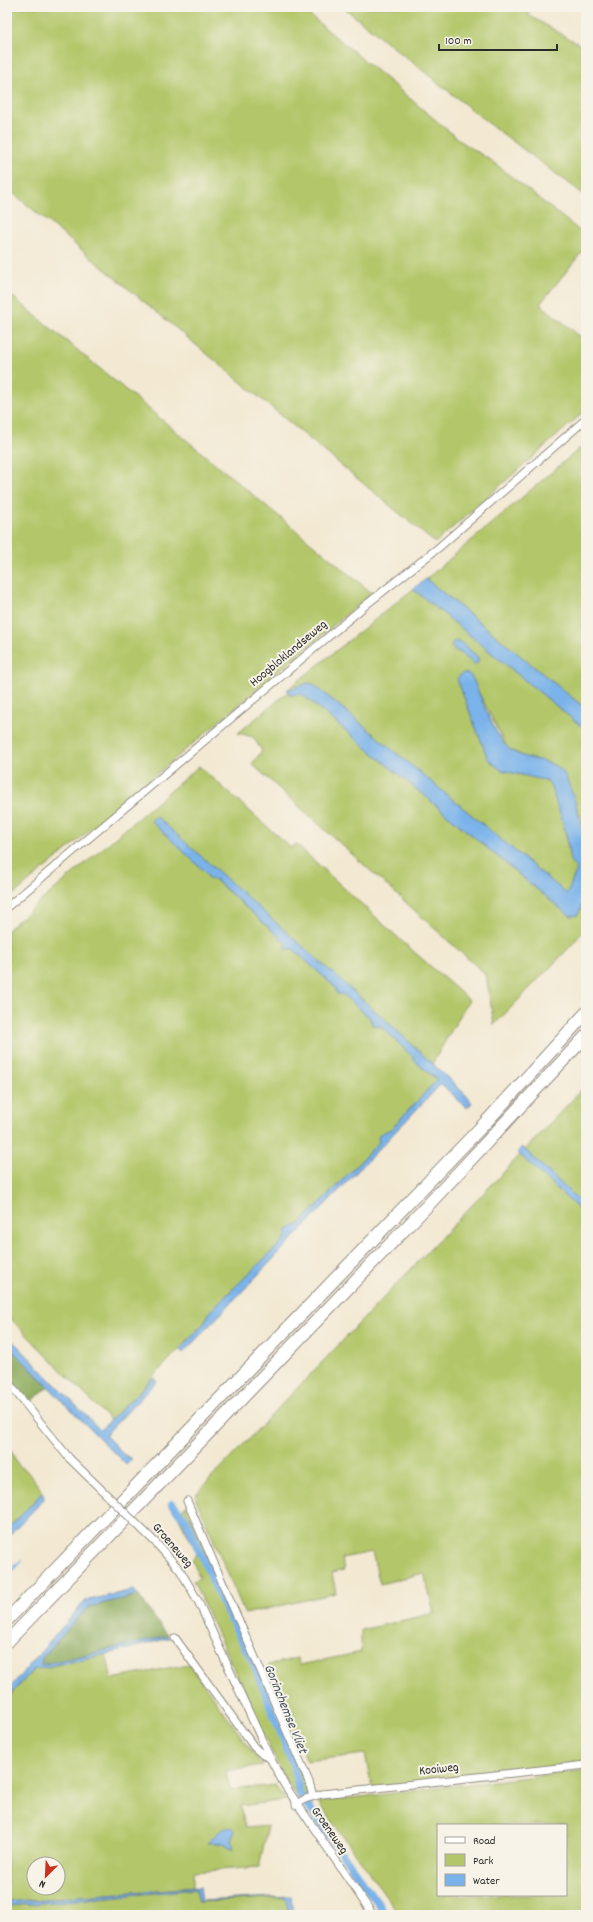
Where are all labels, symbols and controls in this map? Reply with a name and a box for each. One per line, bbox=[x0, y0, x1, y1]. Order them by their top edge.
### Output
scale bar bbox=[439, 26, 557, 52]
text: 100 m bbox=[445, 33, 472, 50]
street label: Hoogbloklandseweg bbox=[246, 616, 332, 692]
street label: Groeneweg bbox=[147, 1519, 197, 1573]
water label: Gorinchemse Vliet bbox=[258, 1661, 313, 1758]
street label: Kooiweg bbox=[418, 1758, 460, 1782]
street label: Groeneweg bbox=[306, 1803, 353, 1859]
legend bbox=[437, 1824, 567, 1896]
text: Road bbox=[473, 1833, 495, 1850]
text: Park bbox=[473, 1853, 494, 1870]
north arrow bbox=[26, 1856, 66, 1896]
text: Water bbox=[473, 1873, 500, 1890]
text: N bbox=[36, 1875, 48, 1892]

